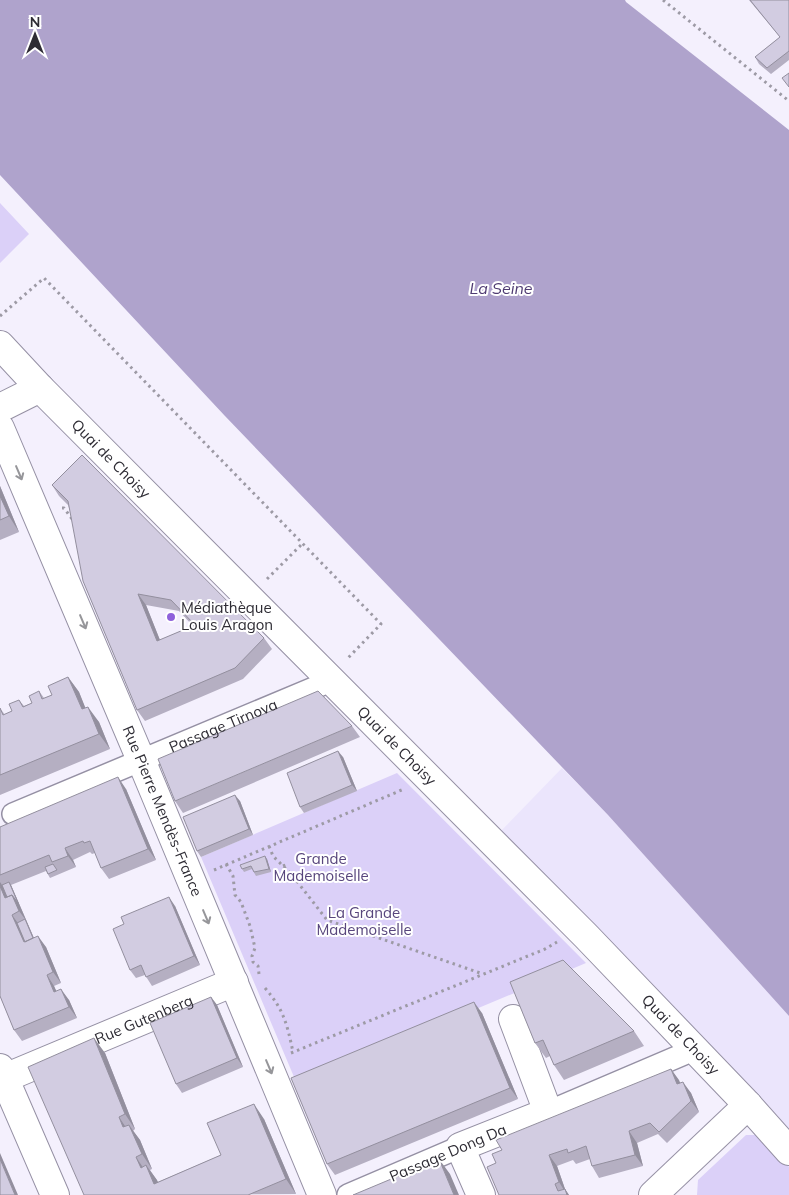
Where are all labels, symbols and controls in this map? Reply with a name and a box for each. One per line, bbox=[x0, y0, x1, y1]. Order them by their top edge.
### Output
north arrow bbox=[10, 10, 60, 60]
text: N bbox=[30, 13, 40, 31]
water label: La Seine bbox=[469, 278, 533, 298]
street label: Quai de Choisy bbox=[68, 415, 155, 502]
one-way arrow bbox=[16, 465, 25, 480]
place label: Médiathèque Louis Aragon bbox=[181, 598, 273, 634]
marker: Médiathèque Louis Aragon bbox=[165, 611, 177, 623]
one-way arrow bbox=[78, 614, 88, 629]
street label: Passage Tirnova bbox=[166, 694, 280, 757]
street label: Quai de Choisy bbox=[353, 702, 441, 789]
street label: Rue Pierre Mendès-France bbox=[118, 723, 207, 899]
park label: Grande Mademoiselle bbox=[273, 849, 369, 885]
park label: La Grande Mademoiselle bbox=[316, 903, 412, 939]
one-way arrow bbox=[202, 909, 212, 924]
street label: Rue Gutenberg bbox=[92, 990, 196, 1048]
street label: Quai de Choisy bbox=[638, 990, 724, 1079]
one-way arrow bbox=[264, 1059, 274, 1074]
street label: Passage Dong Da bbox=[386, 1119, 509, 1186]

